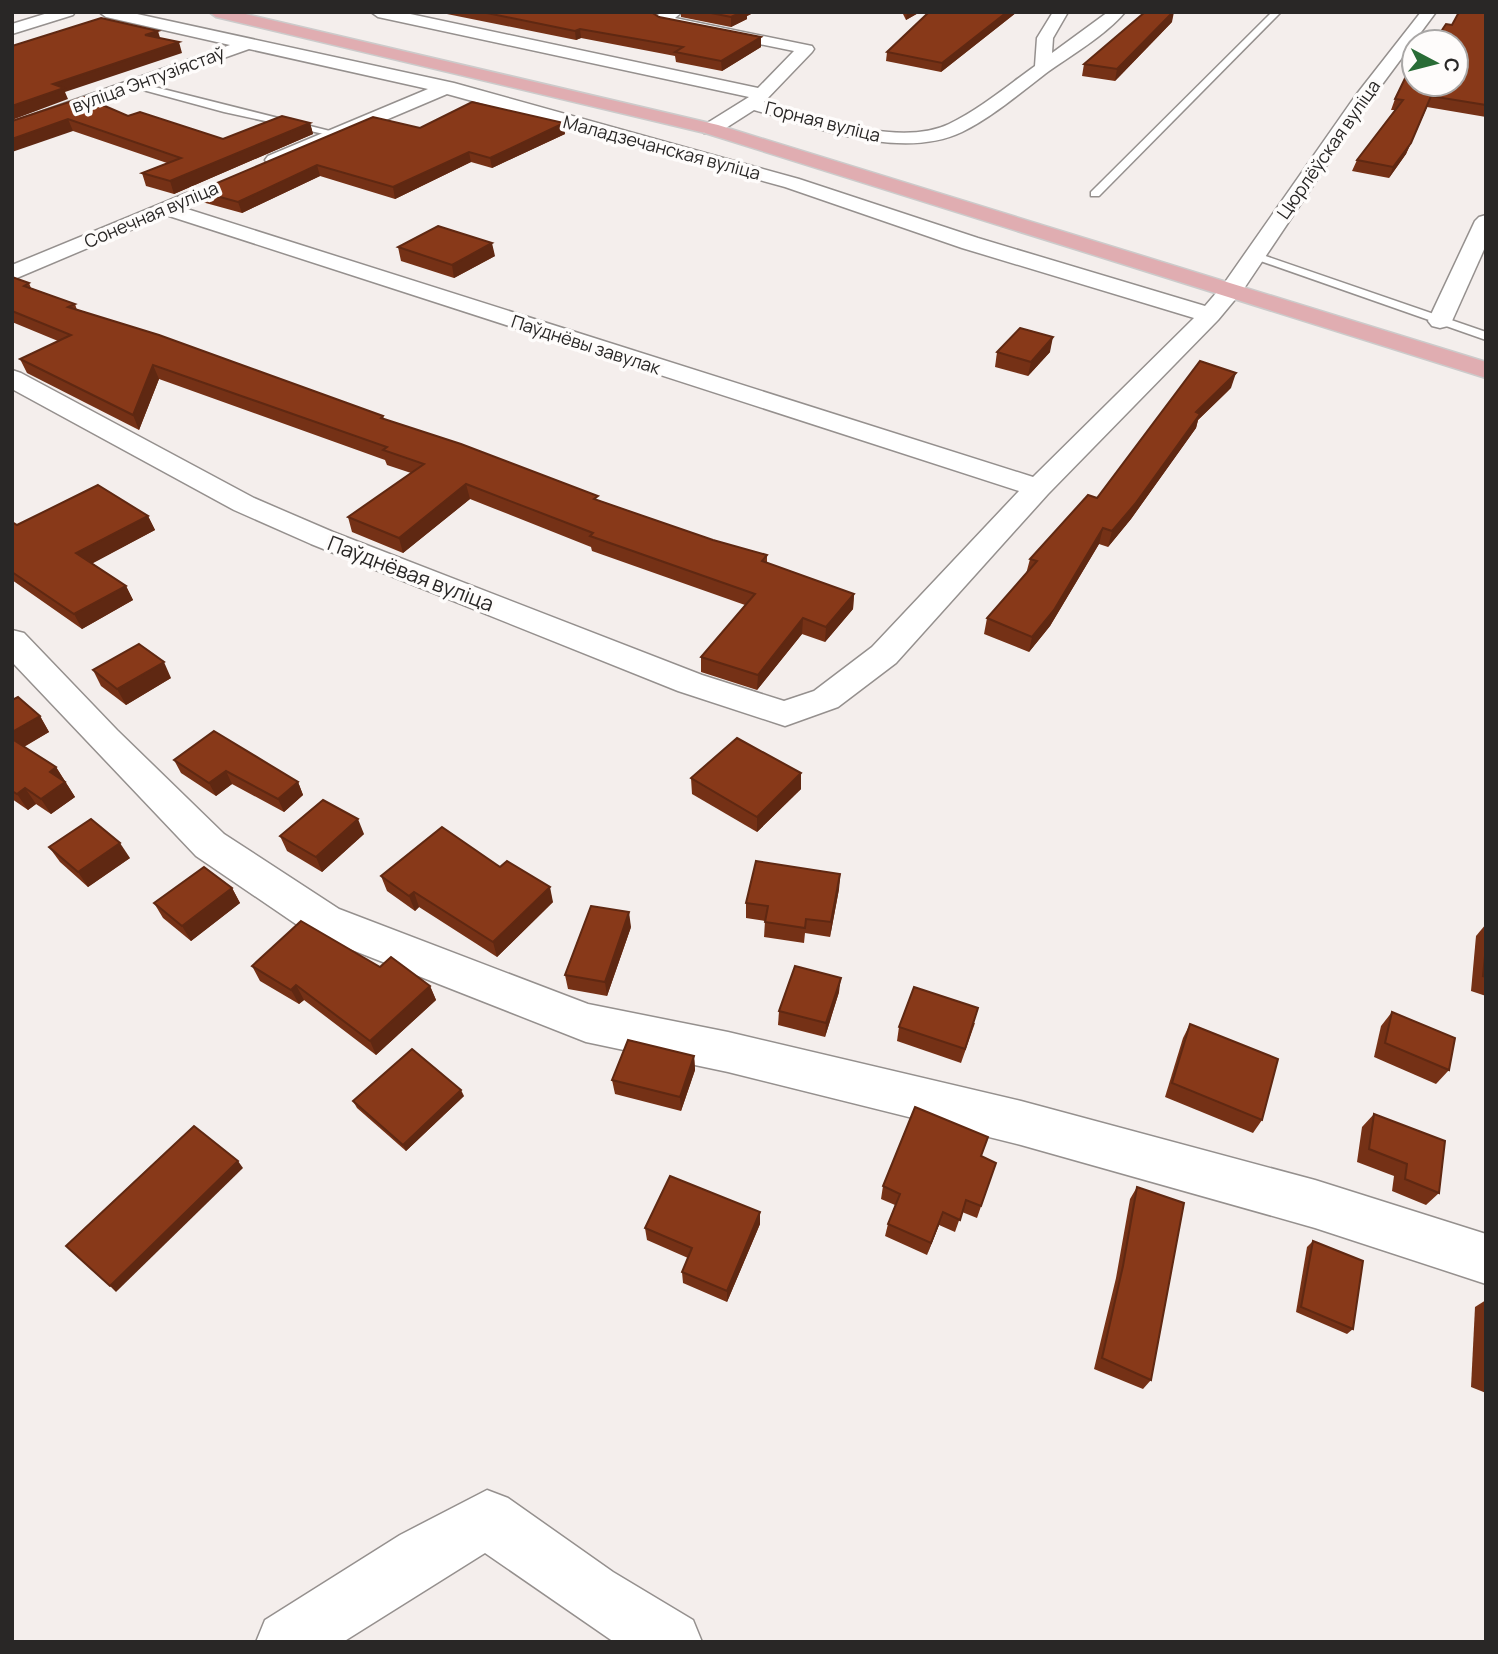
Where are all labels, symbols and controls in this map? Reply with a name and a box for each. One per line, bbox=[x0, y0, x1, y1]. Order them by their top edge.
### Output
north arrow bbox=[1400, 28, 1470, 98]
street label: вуліца Энтузіястаў bbox=[68, 40, 228, 118]
text: С bbox=[1438, 57, 1466, 74]
street label: Цюрлёўская вуліца bbox=[1271, 75, 1385, 223]
street label: Горная вуліца bbox=[763, 95, 883, 147]
street label: Маладзечанская вуліца bbox=[561, 109, 763, 185]
street label: Сонечная вуліца bbox=[80, 175, 222, 253]
street label: Паўднёвы завулак bbox=[508, 309, 665, 380]
street label: Паўднёвая вуліца bbox=[324, 528, 498, 618]

